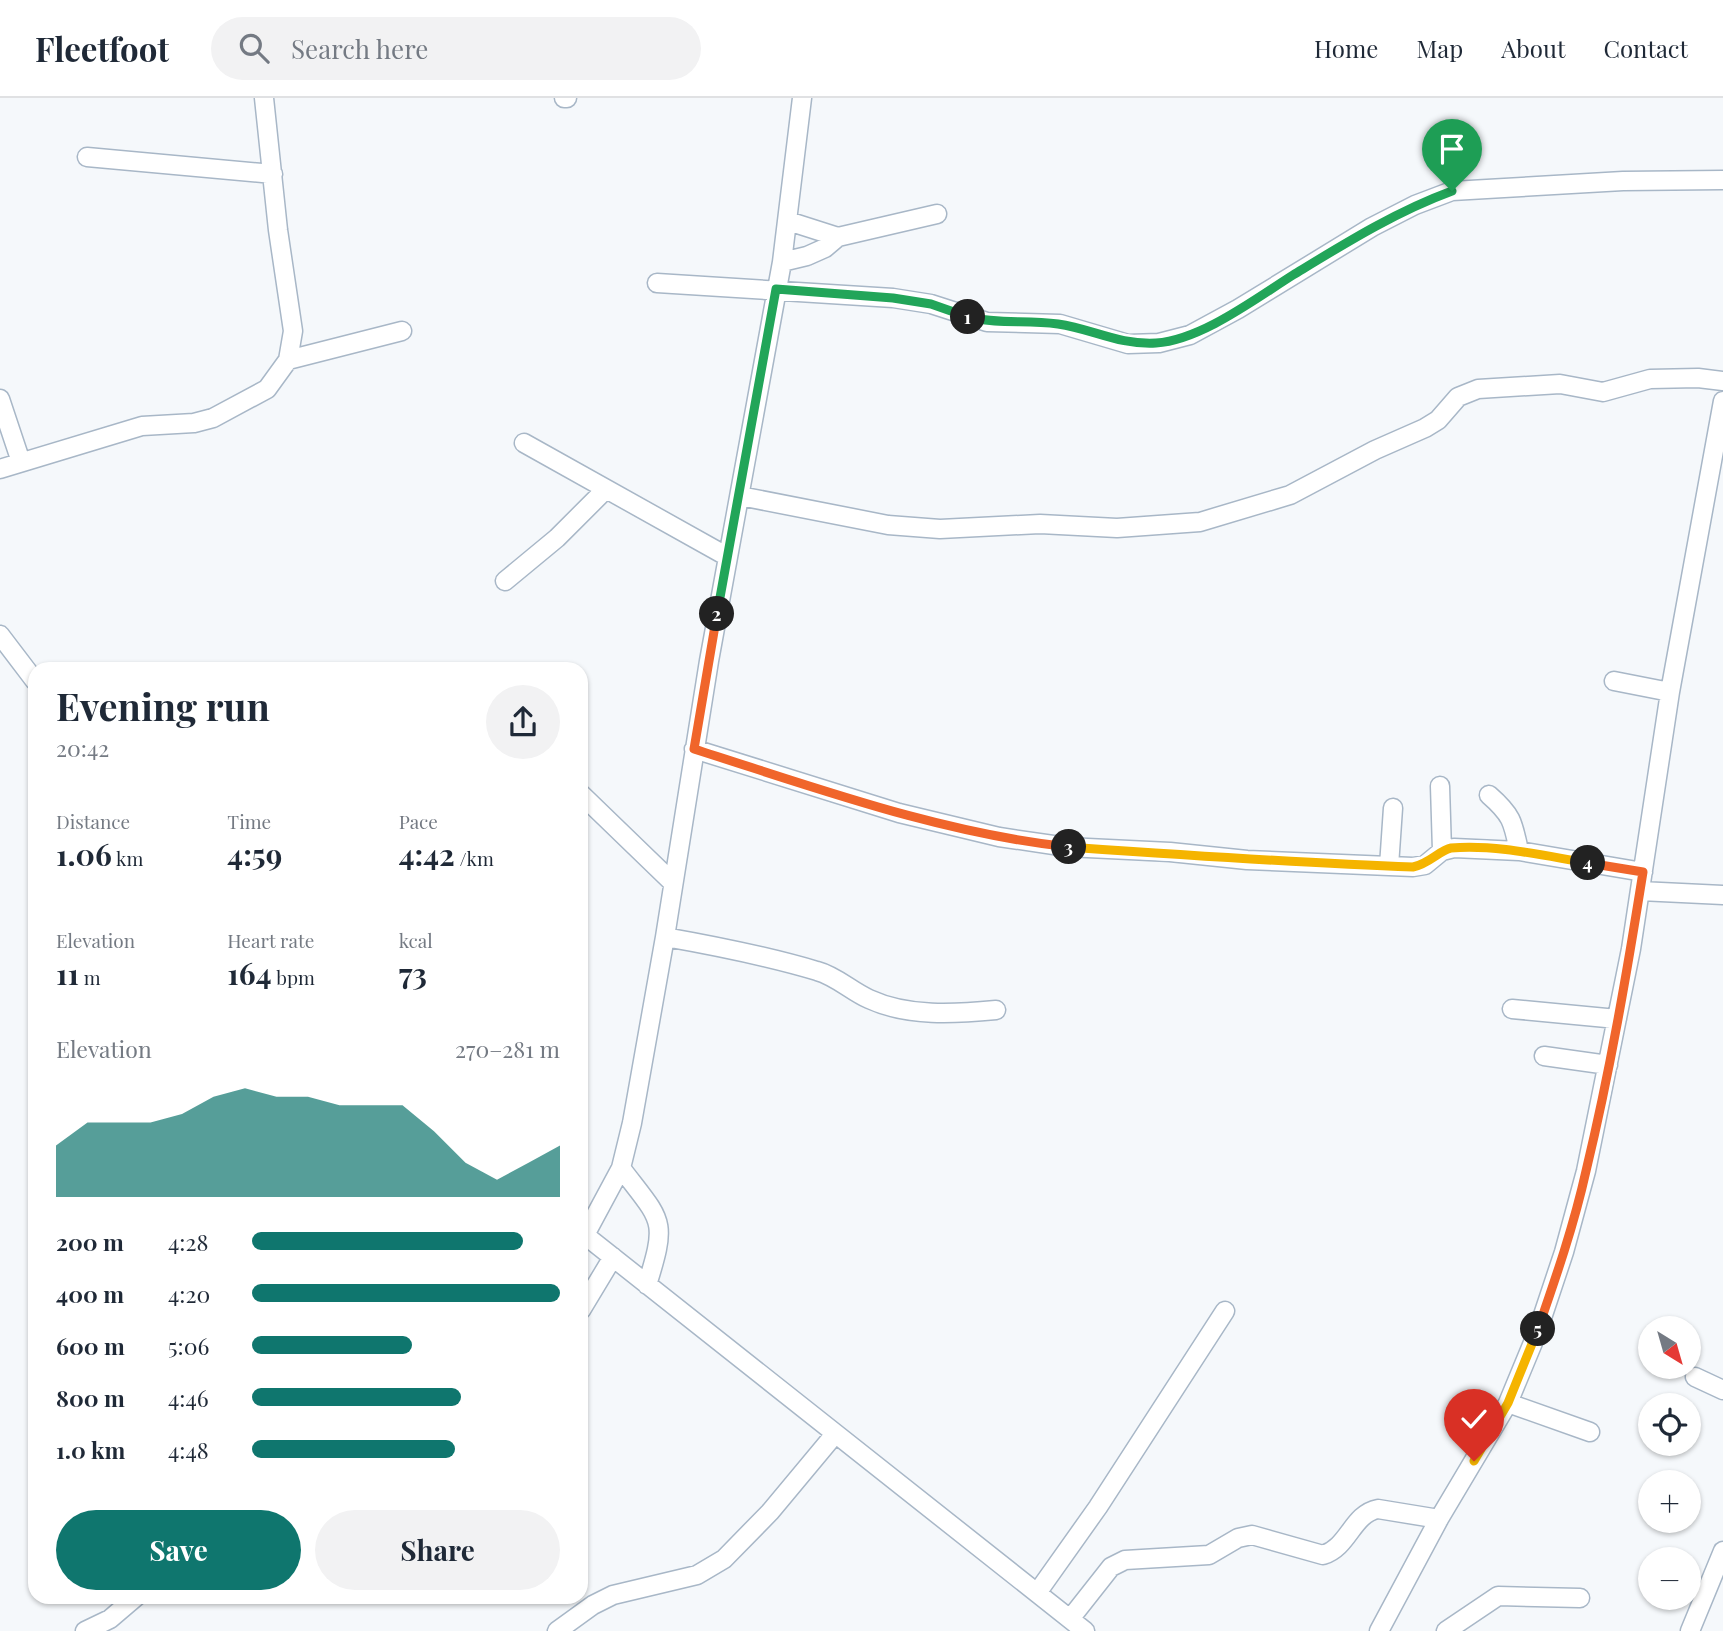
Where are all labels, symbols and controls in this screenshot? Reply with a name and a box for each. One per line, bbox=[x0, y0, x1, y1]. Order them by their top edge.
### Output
search box bbox=[211, 17, 701, 80]
text: Fleetfoot bbox=[35, 26, 169, 70]
icon: search bbox=[235, 29, 273, 67]
text: Search here bbox=[291, 31, 428, 66]
text: Home bbox=[1314, 32, 1378, 64]
text: Map bbox=[1416, 32, 1463, 64]
text: About bbox=[1501, 32, 1565, 64]
text: Contact bbox=[1603, 32, 1688, 64]
pin bbox=[1422, 119, 1482, 191]
icon: arrive bbox=[1433, 130, 1471, 168]
pin: 1 bbox=[950, 300, 986, 334]
text: 1 bbox=[964, 303, 971, 329]
pin: 2 bbox=[700, 596, 734, 632]
text: 2 bbox=[712, 600, 721, 626]
text: Evening run bbox=[56, 680, 270, 731]
button: share bbox=[486, 685, 560, 759]
text: 20:42 bbox=[56, 732, 109, 763]
text: Distance bbox=[56, 808, 130, 834]
text: Time bbox=[227, 808, 271, 834]
text: Pace bbox=[399, 808, 438, 834]
pin: 3 bbox=[1052, 830, 1086, 864]
text: 3 bbox=[1064, 833, 1073, 859]
text: 1.06 bbox=[56, 834, 112, 874]
text: 4:59 bbox=[227, 834, 282, 874]
text: 4:42 bbox=[399, 834, 455, 874]
text: km bbox=[112, 845, 143, 871]
text: /km bbox=[455, 845, 494, 871]
pin: 4 bbox=[1570, 846, 1606, 880]
text: 4 bbox=[1582, 849, 1593, 875]
text: Elevation bbox=[56, 927, 135, 953]
text: Heart rate bbox=[227, 927, 314, 953]
text: kcal bbox=[399, 927, 433, 953]
text: 11 bbox=[56, 953, 79, 993]
text: 164 bbox=[227, 953, 272, 993]
text: 73 bbox=[399, 953, 427, 993]
text: m bbox=[79, 964, 101, 990]
text: bpm bbox=[272, 964, 315, 990]
text: Elevation bbox=[56, 1033, 152, 1064]
text: 270–281 m bbox=[455, 1033, 560, 1064]
text: 200 m bbox=[56, 1226, 124, 1257]
text: 4:28 bbox=[168, 1226, 208, 1257]
text: 400 m bbox=[56, 1278, 124, 1309]
text: 4:20 bbox=[168, 1278, 210, 1309]
pin: 5 bbox=[1520, 1312, 1556, 1346]
text: 5 bbox=[1533, 1315, 1542, 1341]
north arrow bbox=[1638, 1316, 1701, 1379]
map controls bbox=[1638, 1316, 1701, 1610]
text: 600 m bbox=[56, 1330, 125, 1361]
text: 5:06 bbox=[168, 1330, 209, 1361]
text: 800 m bbox=[56, 1382, 125, 1413]
text: 4:46 bbox=[168, 1382, 209, 1413]
pin bbox=[1444, 1389, 1504, 1461]
button: locate bbox=[1638, 1393, 1701, 1456]
icon: check bbox=[1455, 1400, 1493, 1438]
text: 1.0 km bbox=[56, 1434, 125, 1465]
text: 4:48 bbox=[168, 1434, 209, 1465]
button: + bbox=[1638, 1470, 1701, 1533]
button: Save bbox=[56, 1510, 301, 1590]
button: Share bbox=[315, 1510, 560, 1590]
button: − bbox=[1638, 1547, 1701, 1610]

